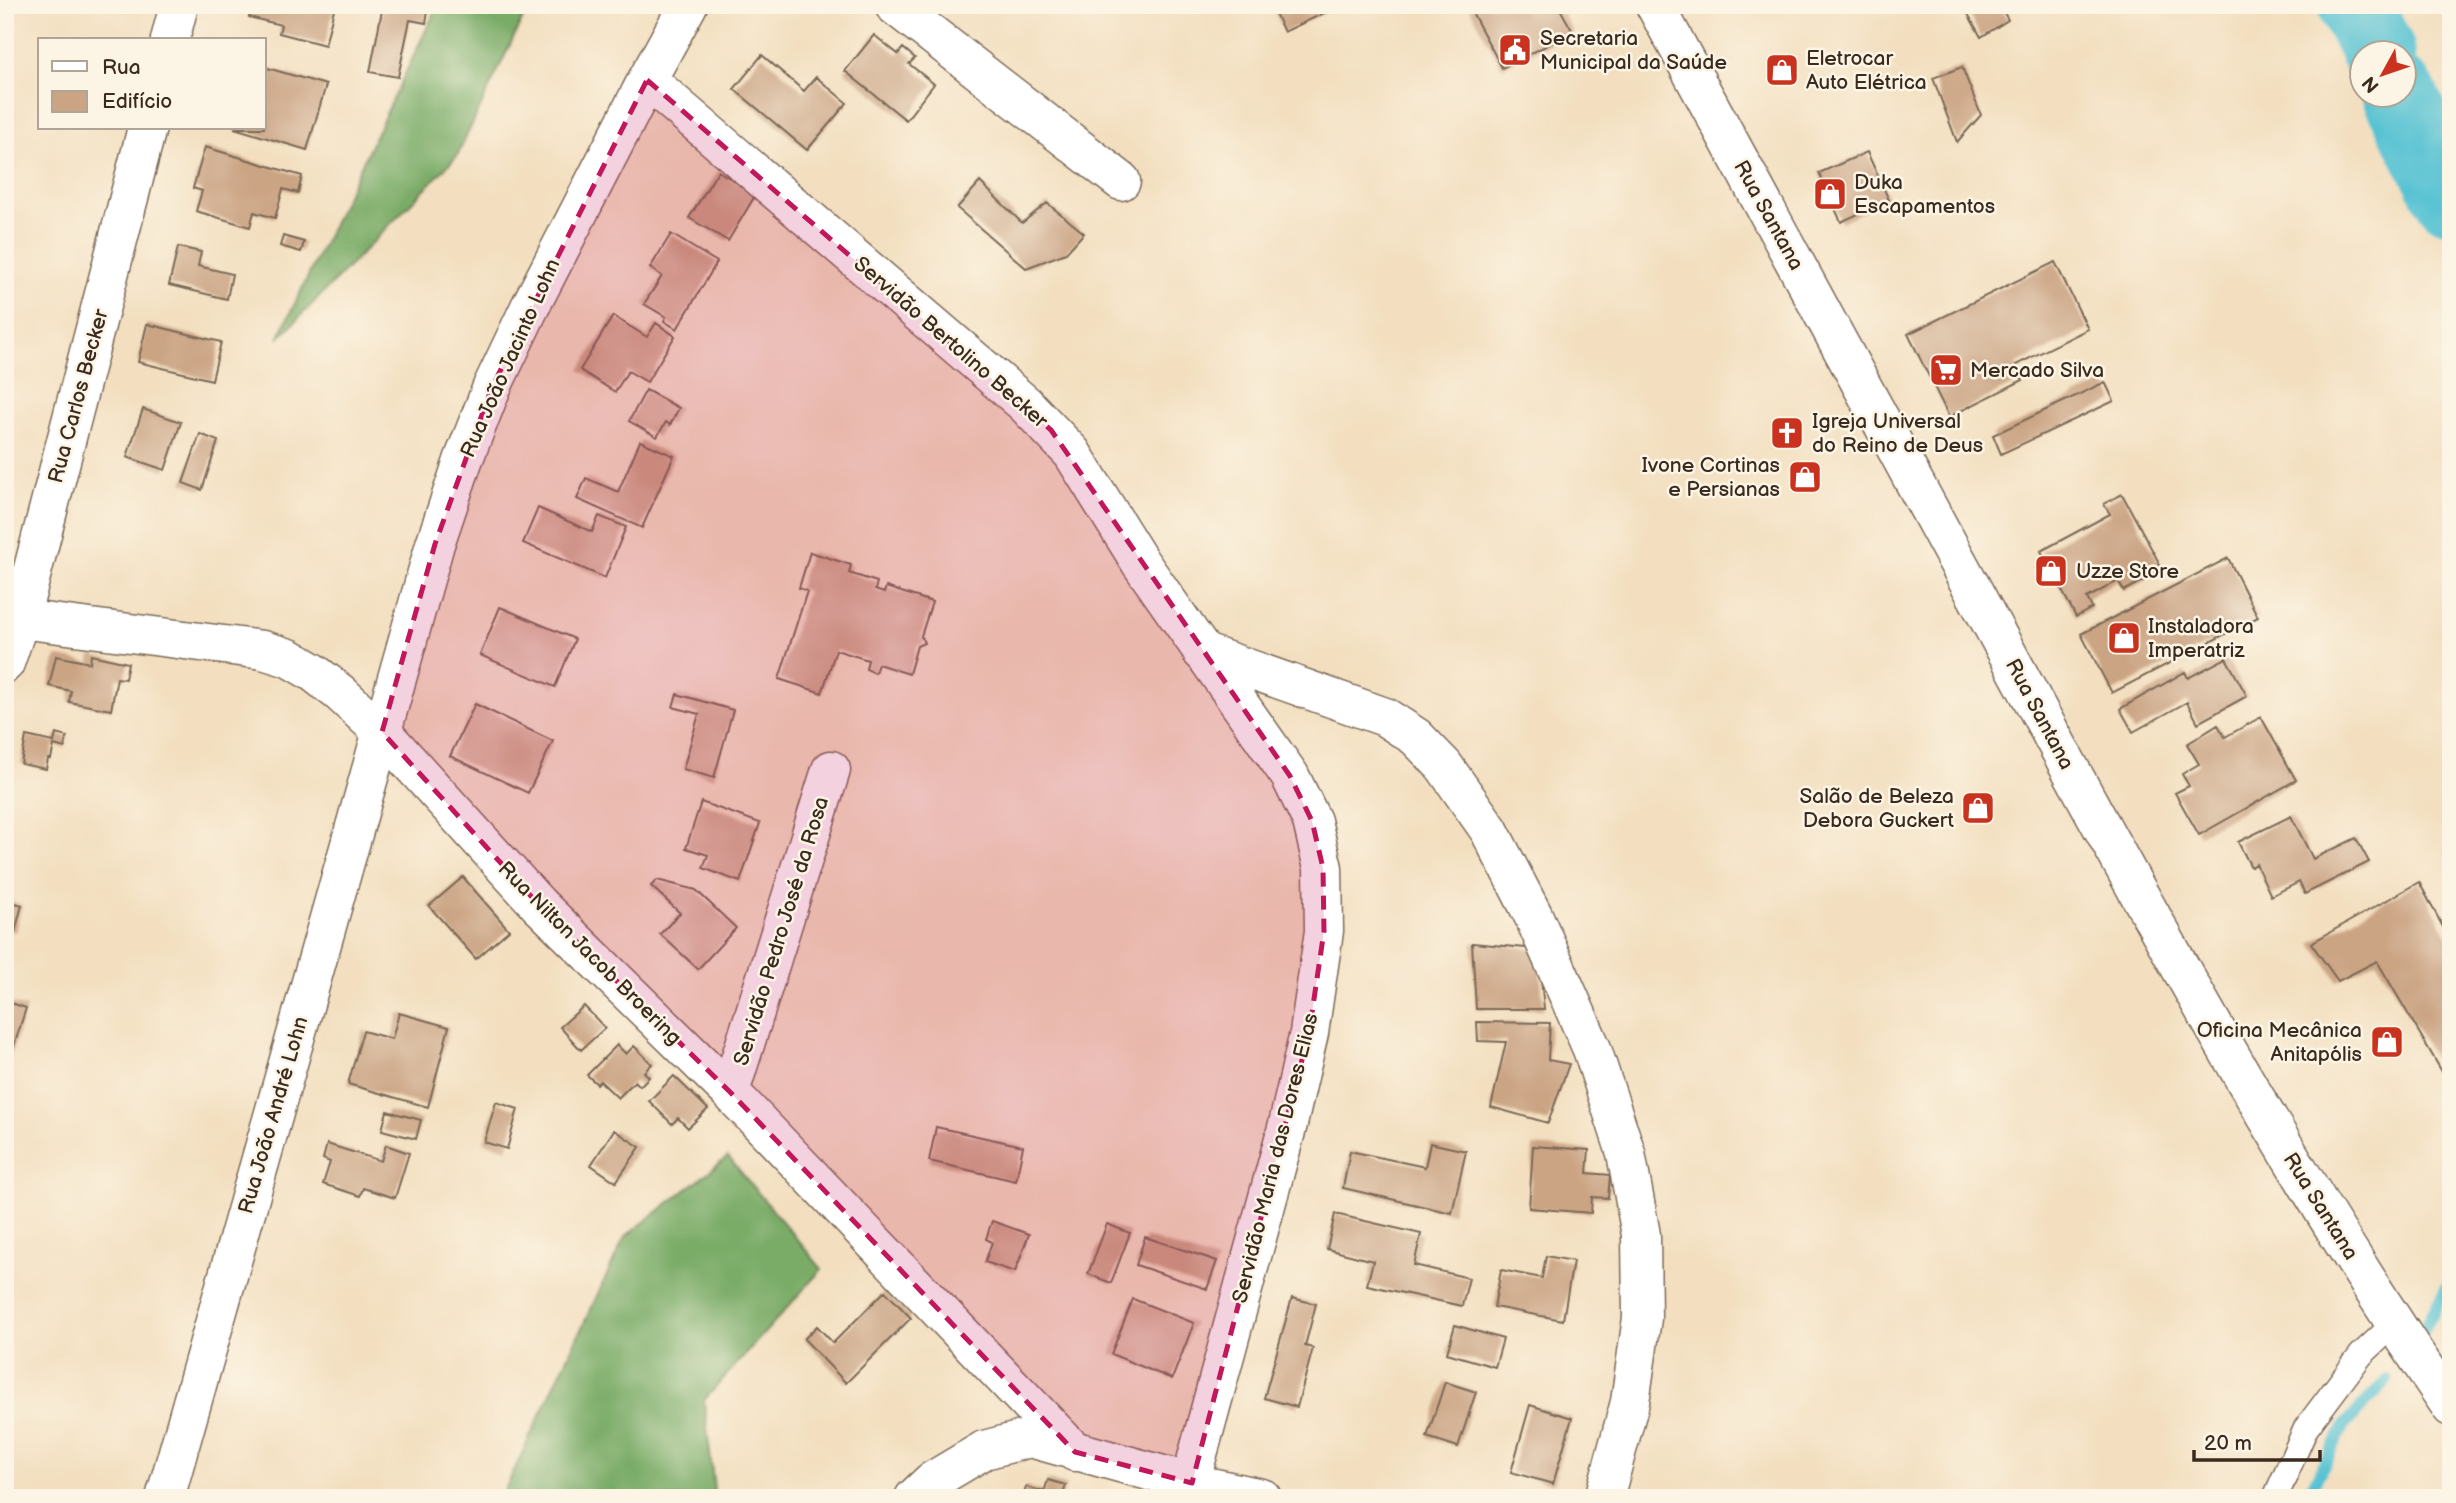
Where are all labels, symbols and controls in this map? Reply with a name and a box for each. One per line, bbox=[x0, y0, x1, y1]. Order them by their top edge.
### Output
place label: Secretaria Municipal da Saúde bbox=[1540, 26, 1727, 75]
public building icon: Secretaria Municipal da Saúde bbox=[1496, 31, 1534, 69]
legend bbox=[38, 38, 266, 130]
north arrow bbox=[2348, 38, 2418, 108]
place label: Eletrocar Auto Elétrica bbox=[1806, 46, 1927, 95]
shop icon: Eletrocar Auto Elétrica bbox=[1763, 51, 1801, 89]
text: Rua bbox=[102, 55, 141, 80]
text: N bbox=[2358, 71, 2385, 97]
text: Edifício bbox=[102, 89, 172, 114]
street label: Rua Santana bbox=[1728, 156, 1809, 274]
place label: Duka Escapamentos bbox=[1854, 170, 1995, 219]
shop icon: Duka Escapamentos bbox=[1811, 175, 1849, 213]
street label: Servidão Bertolino Becker bbox=[849, 251, 1053, 434]
street label: Rua João Jacinto Lohn bbox=[455, 255, 566, 461]
street label: Rua Carlos Becker bbox=[43, 306, 114, 486]
supermarket icon: Mercado Silva bbox=[1927, 351, 1965, 389]
place label: Mercado Silva bbox=[1970, 358, 2104, 383]
place label: Igreja Universal do Reino de Deus bbox=[1812, 409, 1983, 458]
church icon: Igreja Universal do Reino de Deus bbox=[1768, 414, 1806, 452]
place label: Ivone Cortinas e Persianas bbox=[1642, 453, 1780, 502]
shop icon: Ivone Cortinas e Persianas bbox=[1786, 458, 1824, 496]
shop icon: Uzze Store bbox=[2032, 552, 2070, 590]
place label: Uzze Store bbox=[2076, 559, 2179, 584]
place label: Instaladora Imperatriz bbox=[2148, 614, 2254, 663]
shop icon: Instaladora Imperatriz bbox=[2105, 619, 2143, 657]
street label: Rua Santana bbox=[2000, 655, 2079, 774]
place label: Salão de Beleza Debora Guckert bbox=[1800, 784, 1955, 833]
shop icon: Salão de Beleza Debora Guckert bbox=[1959, 789, 1997, 827]
street label: Servidão Pedro José da Rosa bbox=[729, 794, 834, 1069]
street label: Rua Nilton Jacob Broering bbox=[493, 856, 687, 1050]
street label: Servidão Maria das Dores Elias bbox=[1227, 1011, 1324, 1306]
street label: Rua João André Lohn bbox=[233, 1014, 314, 1217]
place label: Oficina Mecânica Anitapólis bbox=[2197, 1018, 2362, 1067]
shop icon: Oficina Mecânica Anitapólis bbox=[2368, 1023, 2406, 1061]
street label: Rua Santana bbox=[2278, 1148, 2363, 1264]
scale bar bbox=[2194, 1419, 2320, 1463]
text: 20 m bbox=[2204, 1431, 2252, 1456]

